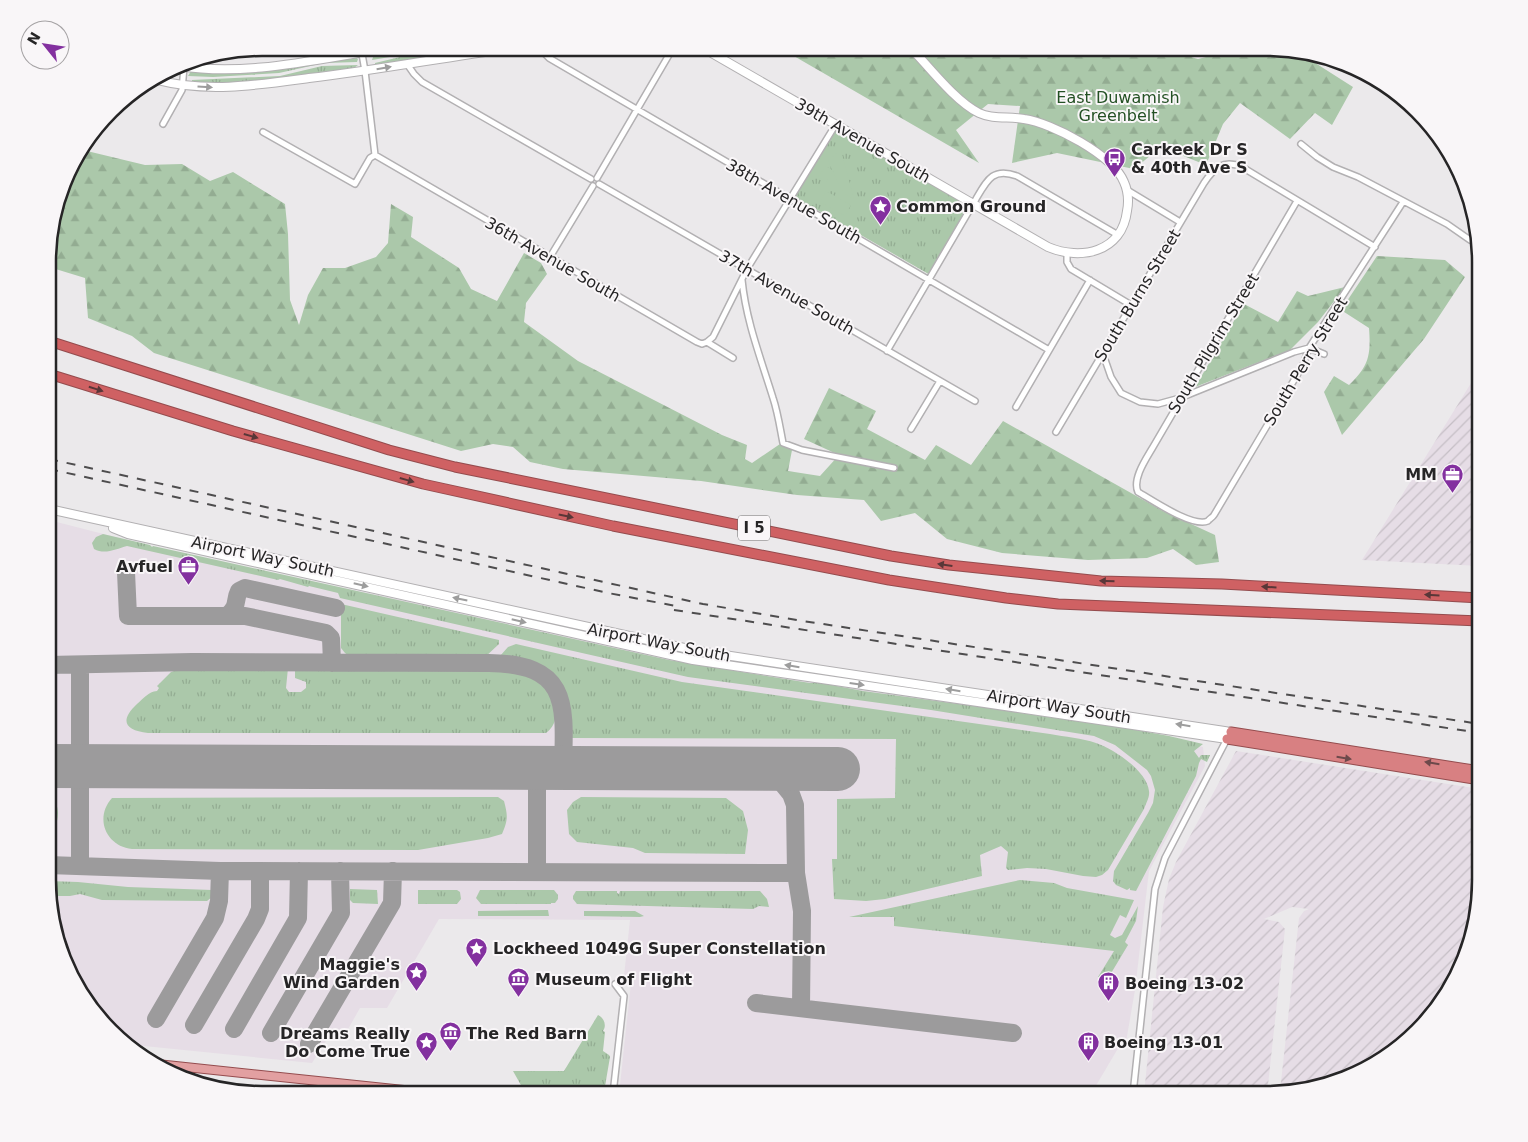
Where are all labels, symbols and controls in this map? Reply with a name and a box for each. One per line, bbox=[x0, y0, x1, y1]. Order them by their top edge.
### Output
north arrow bbox=[20, 20, 70, 70]
text: N bbox=[24, 29, 44, 48]
one-way arrow bbox=[376, 64, 392, 72]
one-way arrow bbox=[197, 83, 213, 91]
park label: East Duwamish Greenbelt bbox=[1056, 88, 1180, 125]
street label: 39th Avenue South bbox=[792, 94, 934, 187]
place label: Carkeek Dr S & 40th Ave S bbox=[1131, 140, 1248, 177]
bus stop icon: Carkeek Dr S & 40th Ave S bbox=[1103, 146, 1127, 177]
street label: 38th Avenue South bbox=[723, 155, 865, 248]
place icon: Common Ground bbox=[868, 194, 892, 225]
place label: Common Ground bbox=[896, 197, 1046, 216]
street label: 36th Avenue South bbox=[482, 213, 624, 306]
street label: South Burns Street bbox=[1090, 226, 1185, 365]
street label: 37th Avenue South bbox=[716, 246, 858, 339]
street label: South Pilgrim Street bbox=[1164, 270, 1263, 417]
street label: South Perry Street bbox=[1260, 294, 1351, 429]
one-way arrow bbox=[88, 385, 103, 393]
one-way arrow bbox=[244, 432, 259, 440]
office icon: MM bbox=[1441, 462, 1465, 493]
place label: MM bbox=[1405, 465, 1437, 484]
one-way arrow bbox=[400, 477, 415, 485]
one-way arrow bbox=[558, 512, 574, 520]
road number: I 5 bbox=[738, 516, 770, 540]
street label: Airport Way South bbox=[190, 532, 336, 581]
office icon: Avfuel bbox=[177, 554, 201, 585]
place label: Avfuel bbox=[116, 557, 173, 576]
one-way arrow bbox=[937, 560, 953, 568]
one-way arrow bbox=[1099, 577, 1115, 585]
one-way arrow bbox=[353, 582, 369, 590]
one-way arrow bbox=[1261, 582, 1277, 590]
one-way arrow bbox=[1423, 591, 1439, 599]
one-way arrow bbox=[452, 595, 468, 603]
one-way arrow bbox=[512, 617, 527, 625]
street label: Airport Way South bbox=[586, 619, 732, 666]
one-way arrow bbox=[784, 661, 800, 669]
one-way arrow bbox=[849, 681, 865, 689]
one-way arrow bbox=[944, 686, 960, 694]
street label: Airport Way South bbox=[986, 686, 1132, 727]
one-way arrow bbox=[1174, 721, 1190, 729]
one-way arrow bbox=[1337, 754, 1353, 762]
one-way arrow bbox=[1424, 759, 1440, 767]
place icon: Lockheed 1049G Super Constellation bbox=[465, 936, 489, 967]
place label: Lockheed 1049G Super Constellation bbox=[493, 939, 826, 958]
place label: Maggie's Wind Garden bbox=[283, 955, 400, 992]
place icon: Maggie's Wind Garden bbox=[404, 961, 428, 992]
museum icon: Museum of Flight bbox=[507, 967, 531, 998]
place label: Museum of Flight bbox=[535, 970, 693, 989]
building icon: Boeing 13-02 bbox=[1097, 971, 1121, 1002]
place label: Boeing 13-02 bbox=[1125, 974, 1244, 993]
museum icon: The Red Barn bbox=[438, 1021, 462, 1052]
place label: Dreams Really Do Come True bbox=[280, 1024, 411, 1061]
place label: The Red Barn bbox=[466, 1024, 587, 1043]
place icon: Dreams Really Do Come True bbox=[414, 1030, 438, 1061]
building icon: Boeing 13-01 bbox=[1076, 1030, 1100, 1061]
place label: Boeing 13-01 bbox=[1104, 1033, 1223, 1052]

